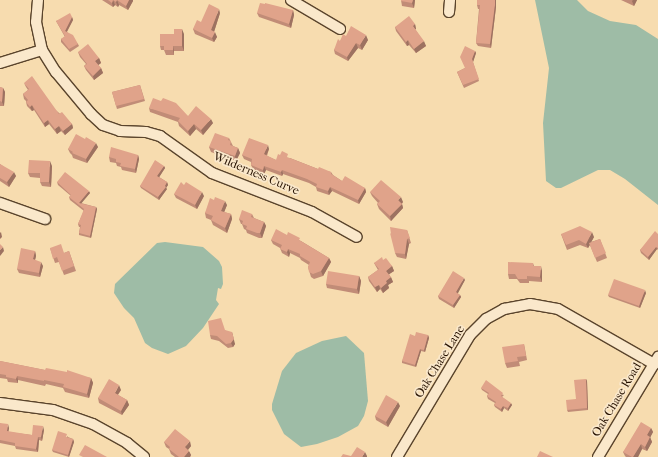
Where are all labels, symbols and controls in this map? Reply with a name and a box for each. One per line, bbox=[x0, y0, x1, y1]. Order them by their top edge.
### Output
street label: Wilderness Curve bbox=[211, 149, 301, 199]
street label: Oak Chase Lane bbox=[412, 323, 468, 401]
street label: Oak Chase Road bbox=[589, 360, 645, 440]

